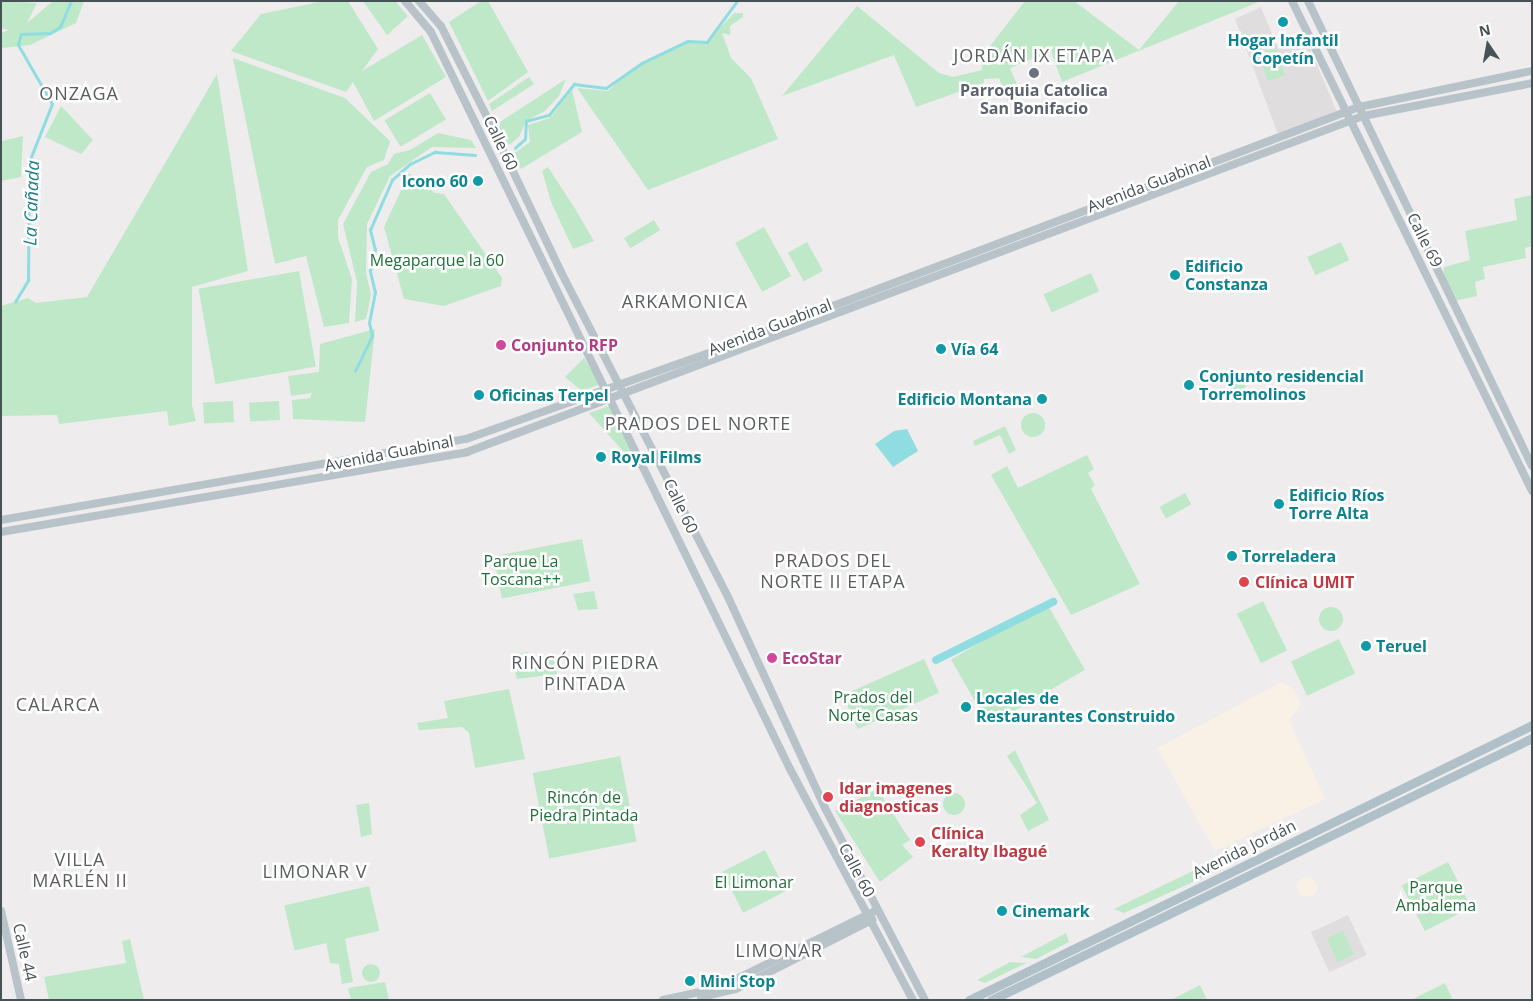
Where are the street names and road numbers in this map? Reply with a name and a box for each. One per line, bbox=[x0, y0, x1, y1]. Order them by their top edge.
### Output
street label: Calle 60 bbox=[480, 113, 522, 173]
street label: Avenida Guabinal bbox=[1085, 152, 1213, 216]
street label: Calle 69 bbox=[1403, 210, 1447, 270]
street label: Avenida Guabinal bbox=[706, 295, 834, 359]
street label: Avenida Guabinal bbox=[323, 431, 455, 475]
street label: Calle 60 bbox=[660, 476, 702, 536]
street label: Avenida Jordán bbox=[1189, 816, 1299, 882]
street label: Calle 60 bbox=[835, 840, 879, 900]
street label: Calle 44 bbox=[9, 921, 41, 983]

